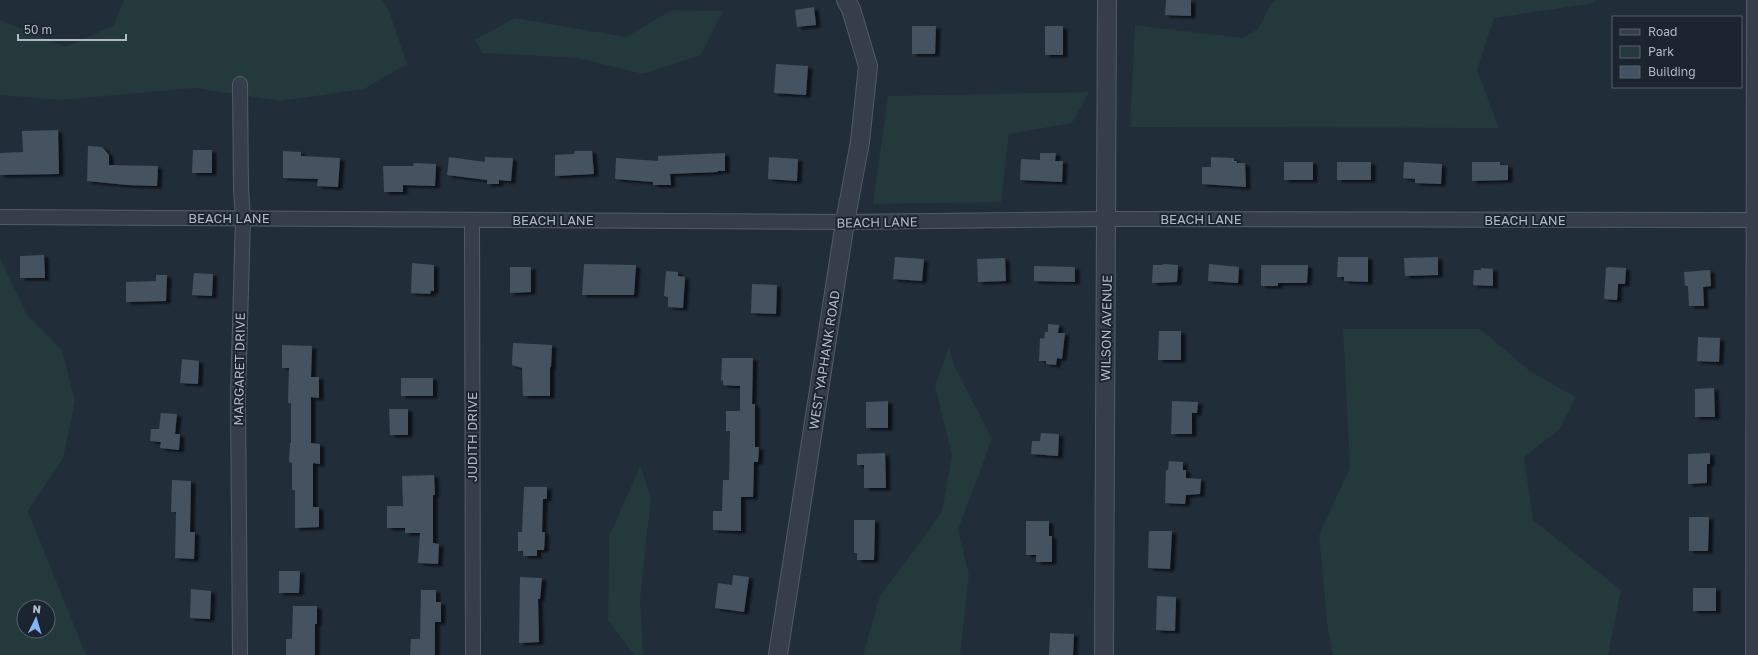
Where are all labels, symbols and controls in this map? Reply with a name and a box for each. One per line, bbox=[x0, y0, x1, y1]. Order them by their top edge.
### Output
scale bar bbox=[18, 16, 126, 42]
legend bbox=[1612, 16, 1742, 88]
text: 50 m bbox=[24, 22, 52, 37]
text: Road bbox=[1648, 24, 1677, 39]
text: Park bbox=[1648, 44, 1674, 59]
text: Building bbox=[1648, 64, 1696, 79]
street label: BEACH LANE bbox=[188, 210, 270, 226]
street label: BEACH LANE bbox=[1160, 211, 1242, 227]
street label: BEACH LANE bbox=[512, 212, 594, 228]
street label: BEACH LANE bbox=[1484, 212, 1566, 228]
street label: BEACH LANE bbox=[836, 213, 918, 231]
street label: WILSON AVENUE bbox=[1097, 275, 1115, 381]
street label: WEST YAPHANK ROAD bbox=[805, 289, 843, 431]
street label: MARGARET DRIVE bbox=[230, 312, 248, 426]
street label: JUDITH DRIVE bbox=[464, 392, 480, 482]
north arrow bbox=[16, 599, 56, 639]
text: N bbox=[32, 602, 42, 615]

